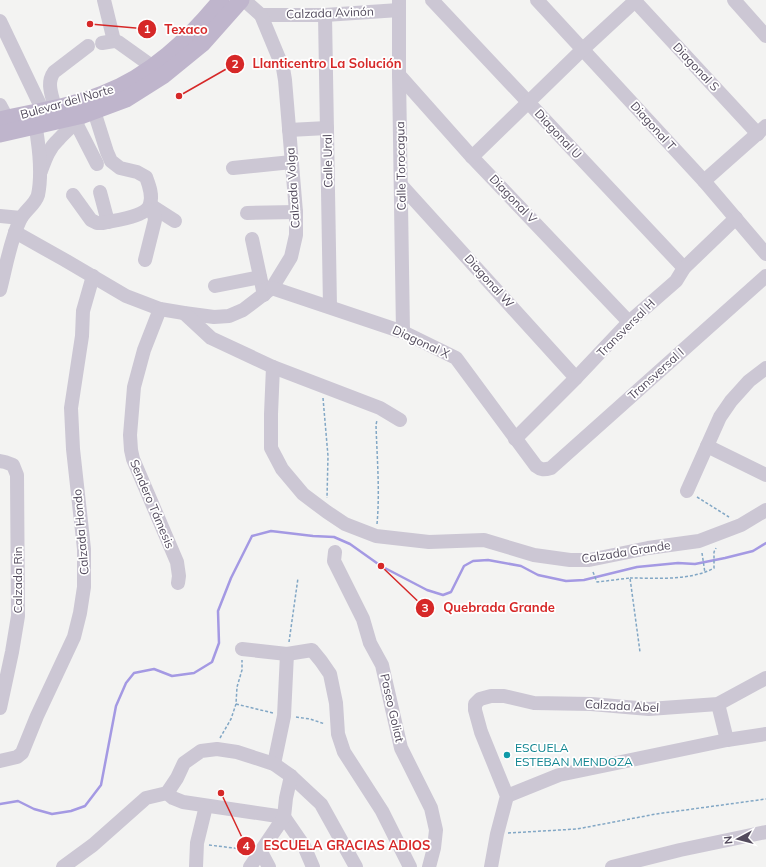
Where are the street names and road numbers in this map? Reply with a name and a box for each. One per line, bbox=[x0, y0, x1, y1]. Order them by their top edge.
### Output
street label: Calzada Avinón bbox=[286, 3, 374, 22]
street label: Diagonal S bbox=[670, 39, 723, 94]
street label: Bulevar del Norte bbox=[19, 81, 115, 122]
street label: Diagonal T bbox=[628, 98, 680, 154]
street label: Diagonal U bbox=[532, 106, 585, 161]
street label: Calle Torocagua bbox=[392, 121, 409, 211]
street label: Calle Ural bbox=[320, 134, 335, 188]
street label: Calzada Volga bbox=[282, 147, 303, 229]
street label: Diagonal V bbox=[487, 171, 541, 226]
street label: Diagonal W bbox=[461, 251, 517, 310]
street label: Transversal H bbox=[593, 295, 658, 360]
street label: Diagonal X bbox=[390, 322, 452, 361]
street label: Transversal I bbox=[625, 345, 687, 403]
street label: Sendero Támesis bbox=[127, 457, 178, 551]
street label: Calzada Hondo bbox=[69, 488, 92, 576]
street label: Calzada Grande bbox=[580, 537, 672, 566]
street label: Calzada Rin bbox=[10, 546, 25, 614]
street label: Paseo Goliat bbox=[377, 672, 408, 744]
street label: Calzada Abel bbox=[584, 696, 660, 715]

